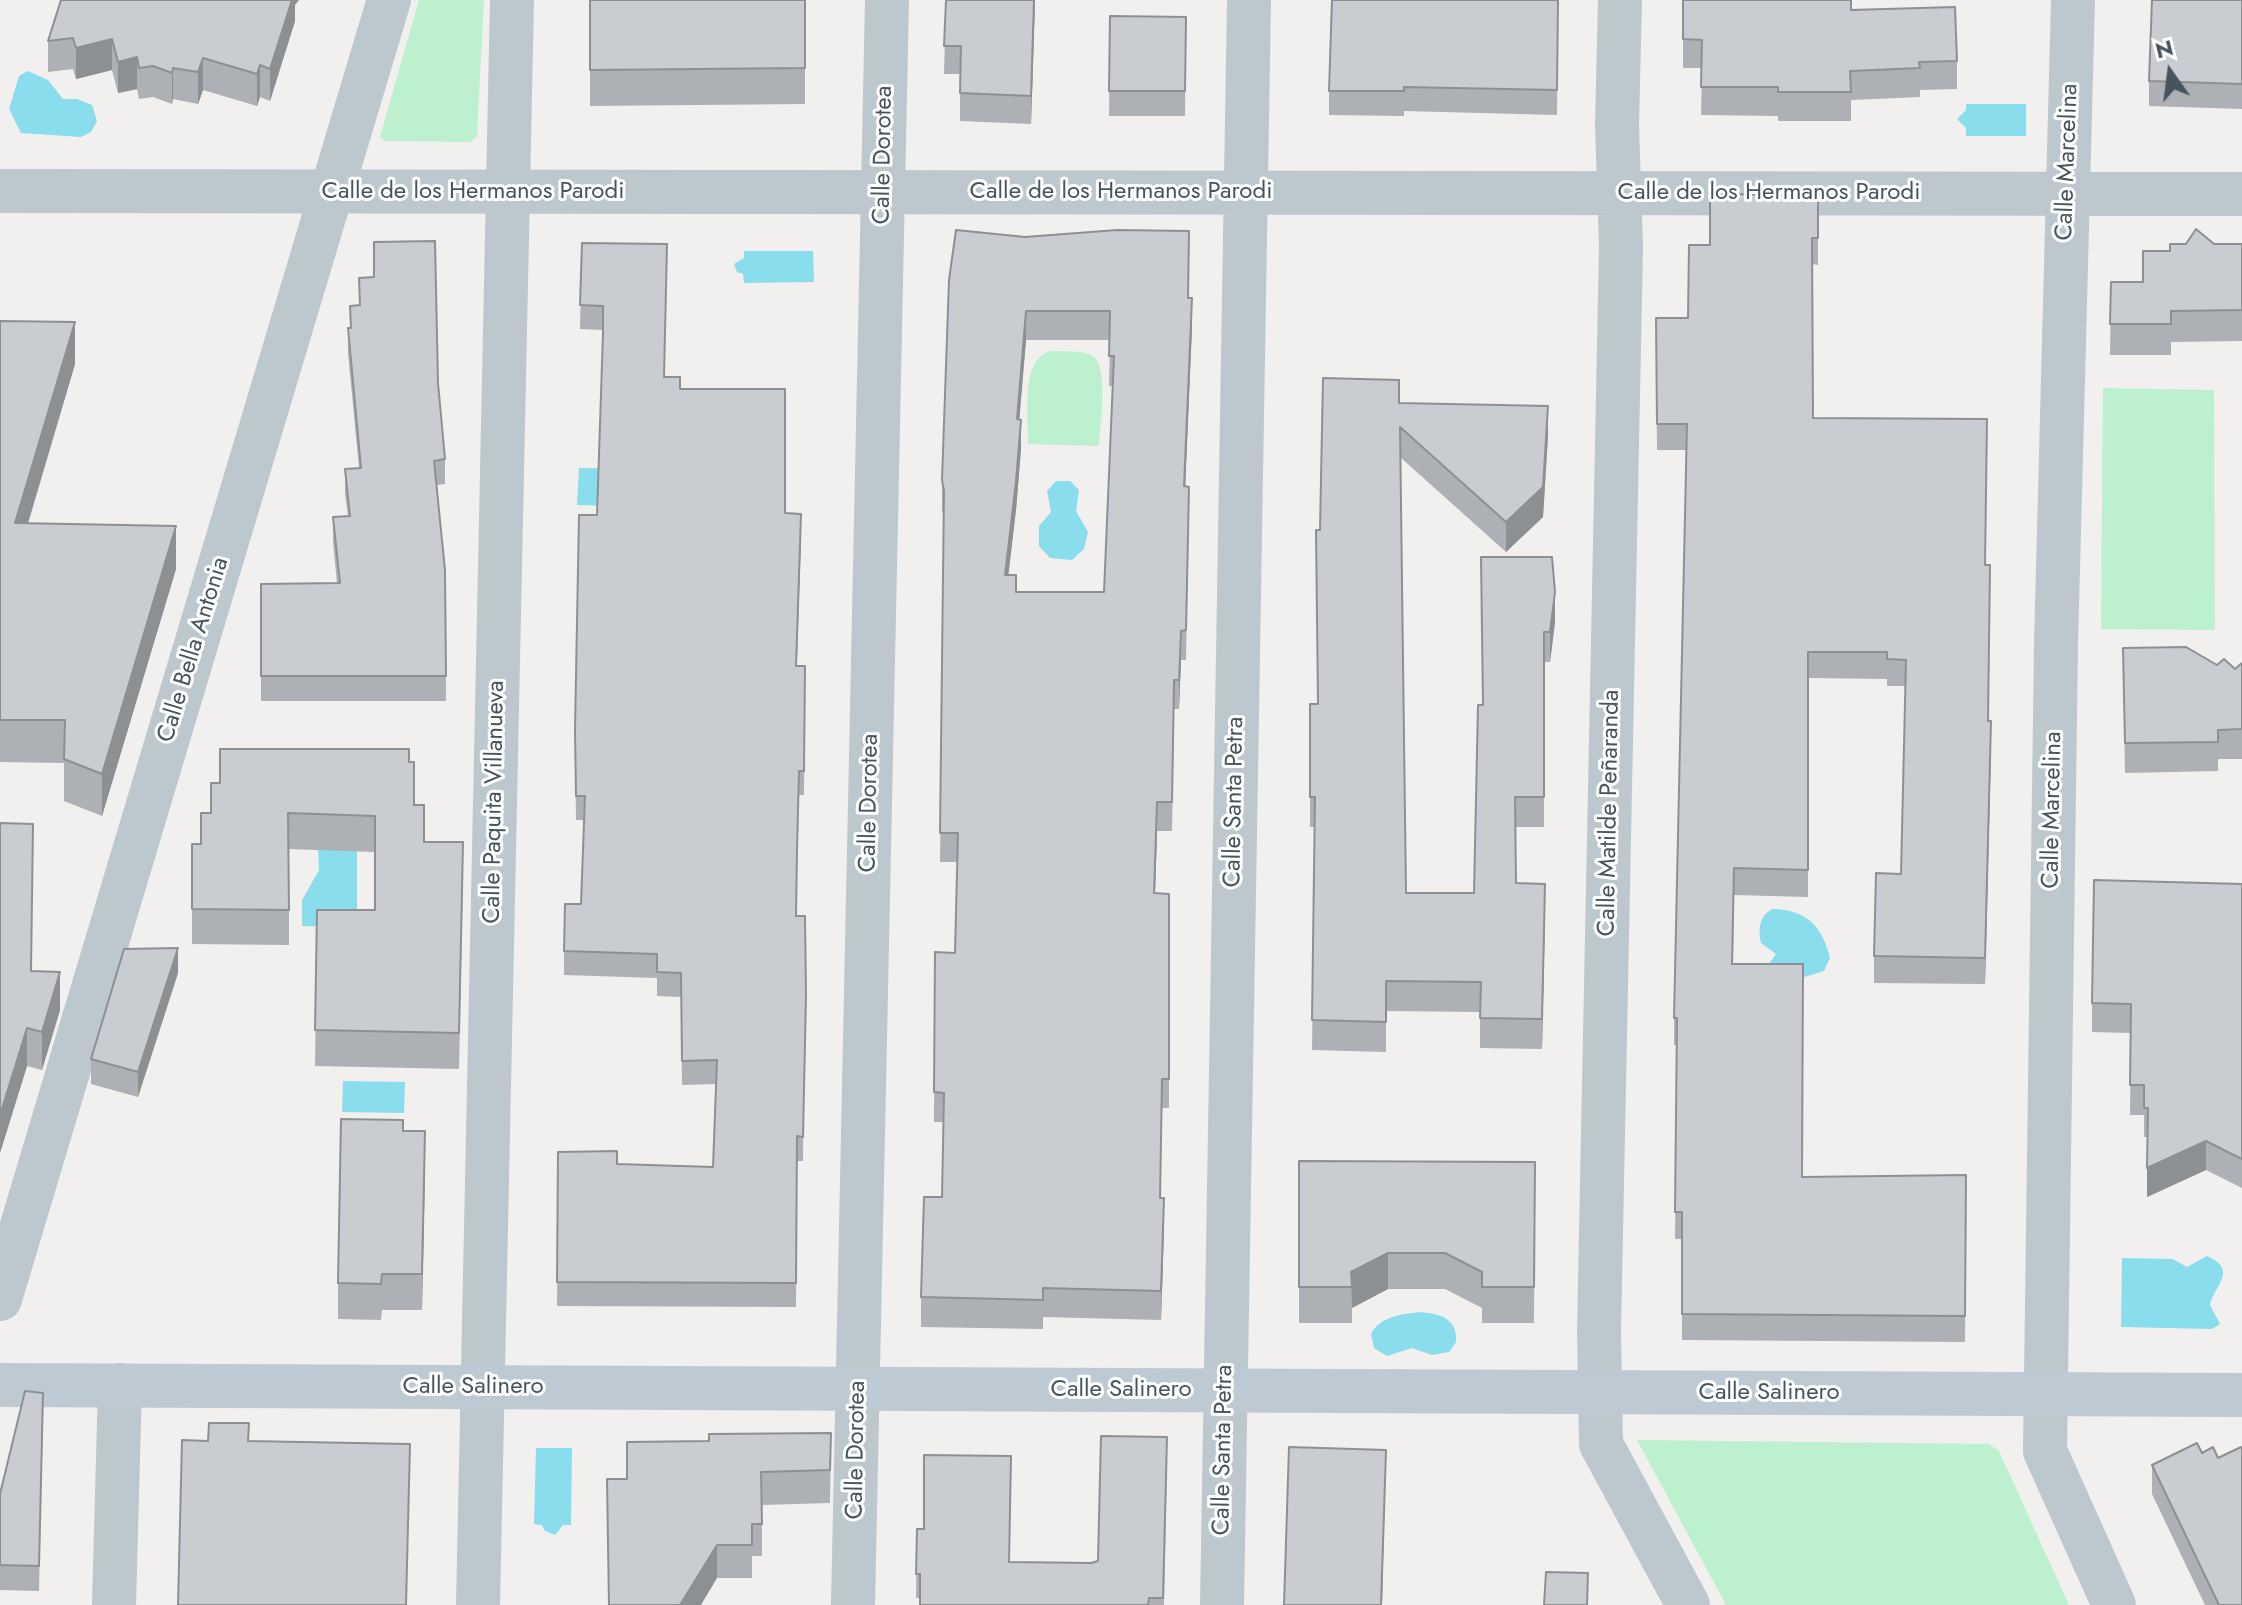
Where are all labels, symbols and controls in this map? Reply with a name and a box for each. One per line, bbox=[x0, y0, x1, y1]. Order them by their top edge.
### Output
text: N bbox=[2152, 31, 2177, 66]
north arrow bbox=[2130, 32, 2210, 112]
street label: Calle Marcelina bbox=[2051, 83, 2085, 241]
street label: Calle Dorotea bbox=[868, 85, 900, 225]
street label: Calle de los Hermanos Parodi bbox=[322, 178, 624, 206]
street label: Calle de los Hermanos Parodi bbox=[970, 178, 1272, 206]
street label: Calle de los Hermanos Parodi bbox=[1618, 179, 1920, 207]
street label: Calle Bella Antonia bbox=[152, 554, 236, 746]
street label: Calle Paquita Villanueva bbox=[478, 680, 512, 924]
street label: Calle Matilde Peñaranda bbox=[1593, 689, 1627, 937]
street label: Calle Santa Petra bbox=[1219, 716, 1251, 888]
street label: Calle Marcelina bbox=[2037, 731, 2069, 889]
street label: Calle Dorotea bbox=[854, 733, 886, 873]
street label: Calle Santa Petra bbox=[1208, 1364, 1240, 1536]
street label: Calle Salinero bbox=[403, 1373, 543, 1401]
street label: Calle Salinero bbox=[1051, 1376, 1191, 1404]
street label: Calle Salinero bbox=[1699, 1379, 1839, 1407]
street label: Calle Dorotea bbox=[841, 1380, 873, 1520]

